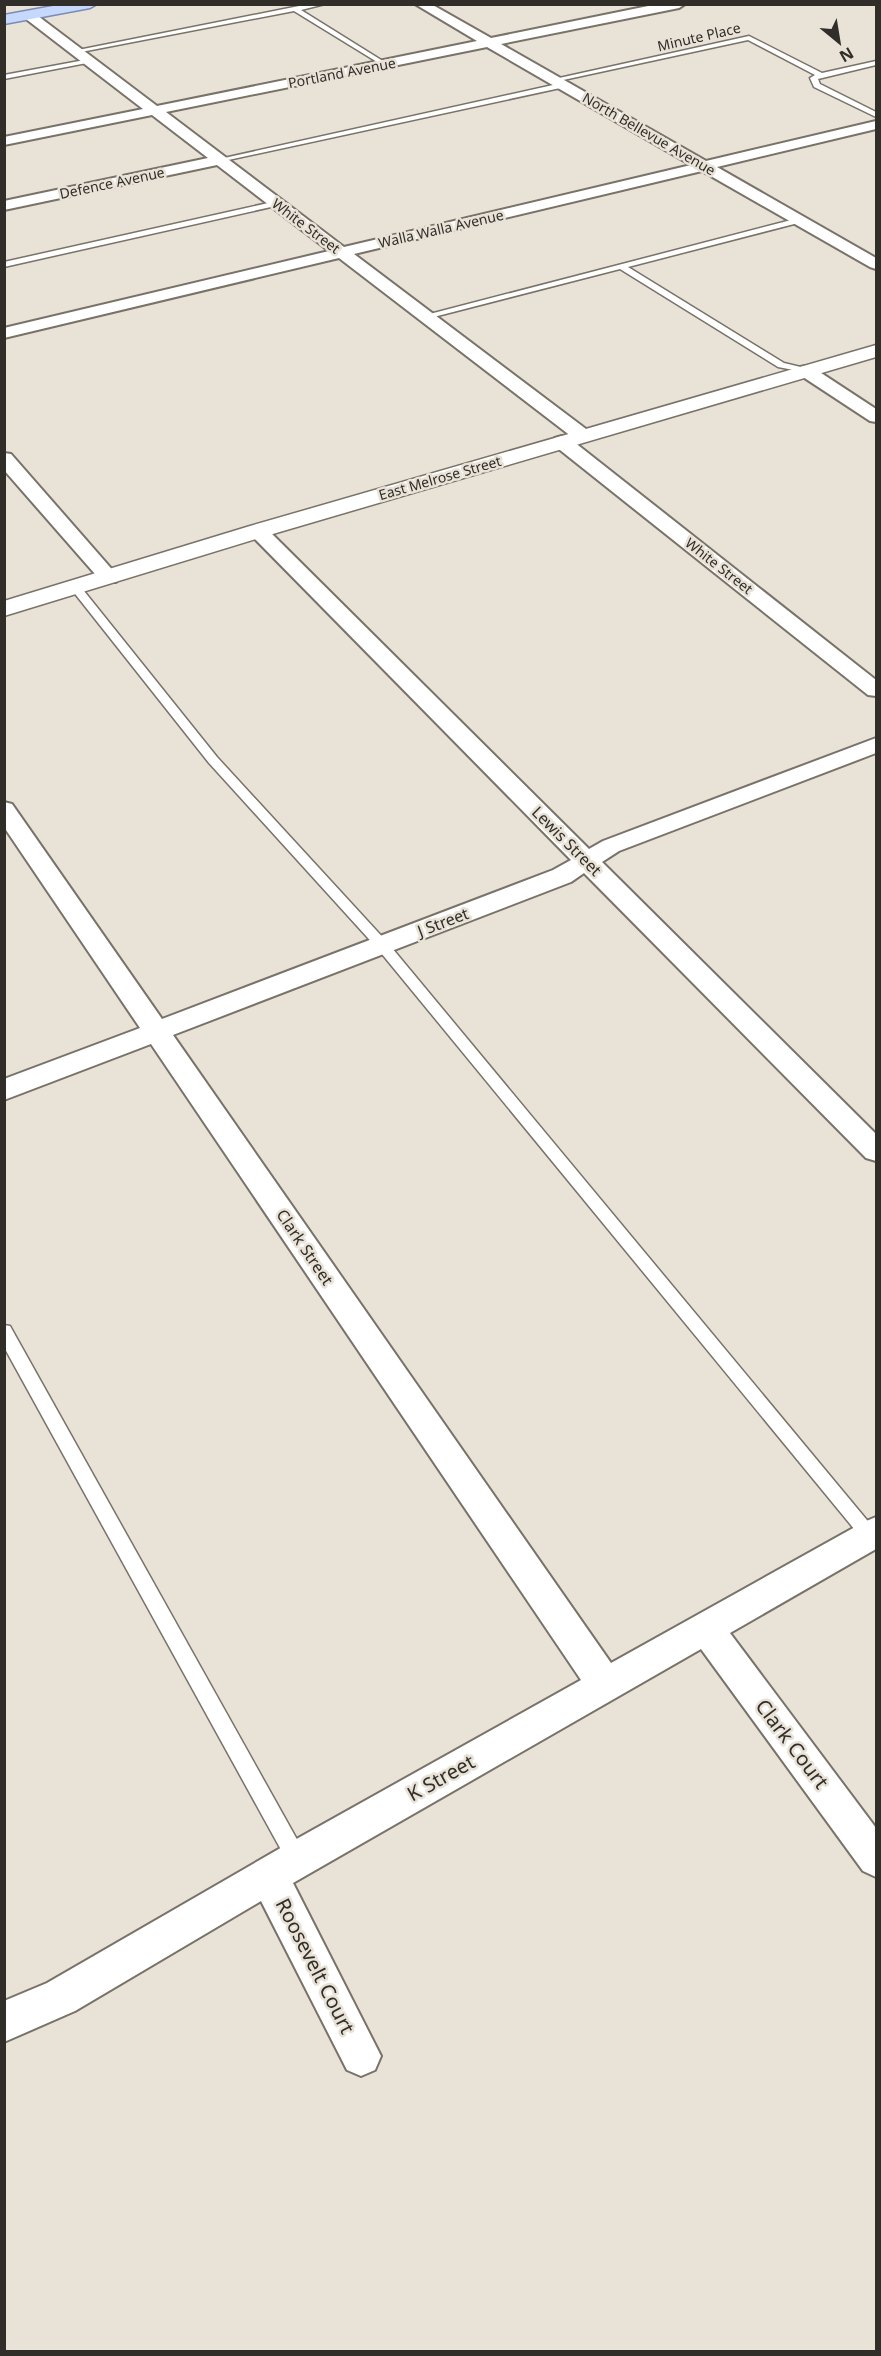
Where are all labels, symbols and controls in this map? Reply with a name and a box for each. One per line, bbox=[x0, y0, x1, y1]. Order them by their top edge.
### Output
north arrow bbox=[809, 12, 869, 72]
street label: Minute Place bbox=[655, 18, 742, 55]
text: N bbox=[835, 42, 858, 68]
street label: Portland Avenue bbox=[286, 53, 397, 92]
street label: North Bellevue Avenue bbox=[579, 88, 719, 179]
street label: Defence Avenue bbox=[58, 162, 166, 203]
street label: White Street bbox=[268, 194, 344, 258]
street label: Walla Walla Avenue bbox=[376, 205, 505, 252]
street label: East Melrose Street bbox=[376, 451, 503, 504]
street label: White Street bbox=[682, 533, 757, 598]
street label: Lewis Street bbox=[527, 801, 607, 881]
street label: J Street bbox=[412, 902, 472, 943]
street label: Clark Street bbox=[271, 1205, 339, 1289]
street label: Clark Court bbox=[750, 1693, 835, 1794]
street label: K Street bbox=[402, 1748, 479, 1807]
street label: Roosevelt Court bbox=[270, 1893, 361, 2038]

